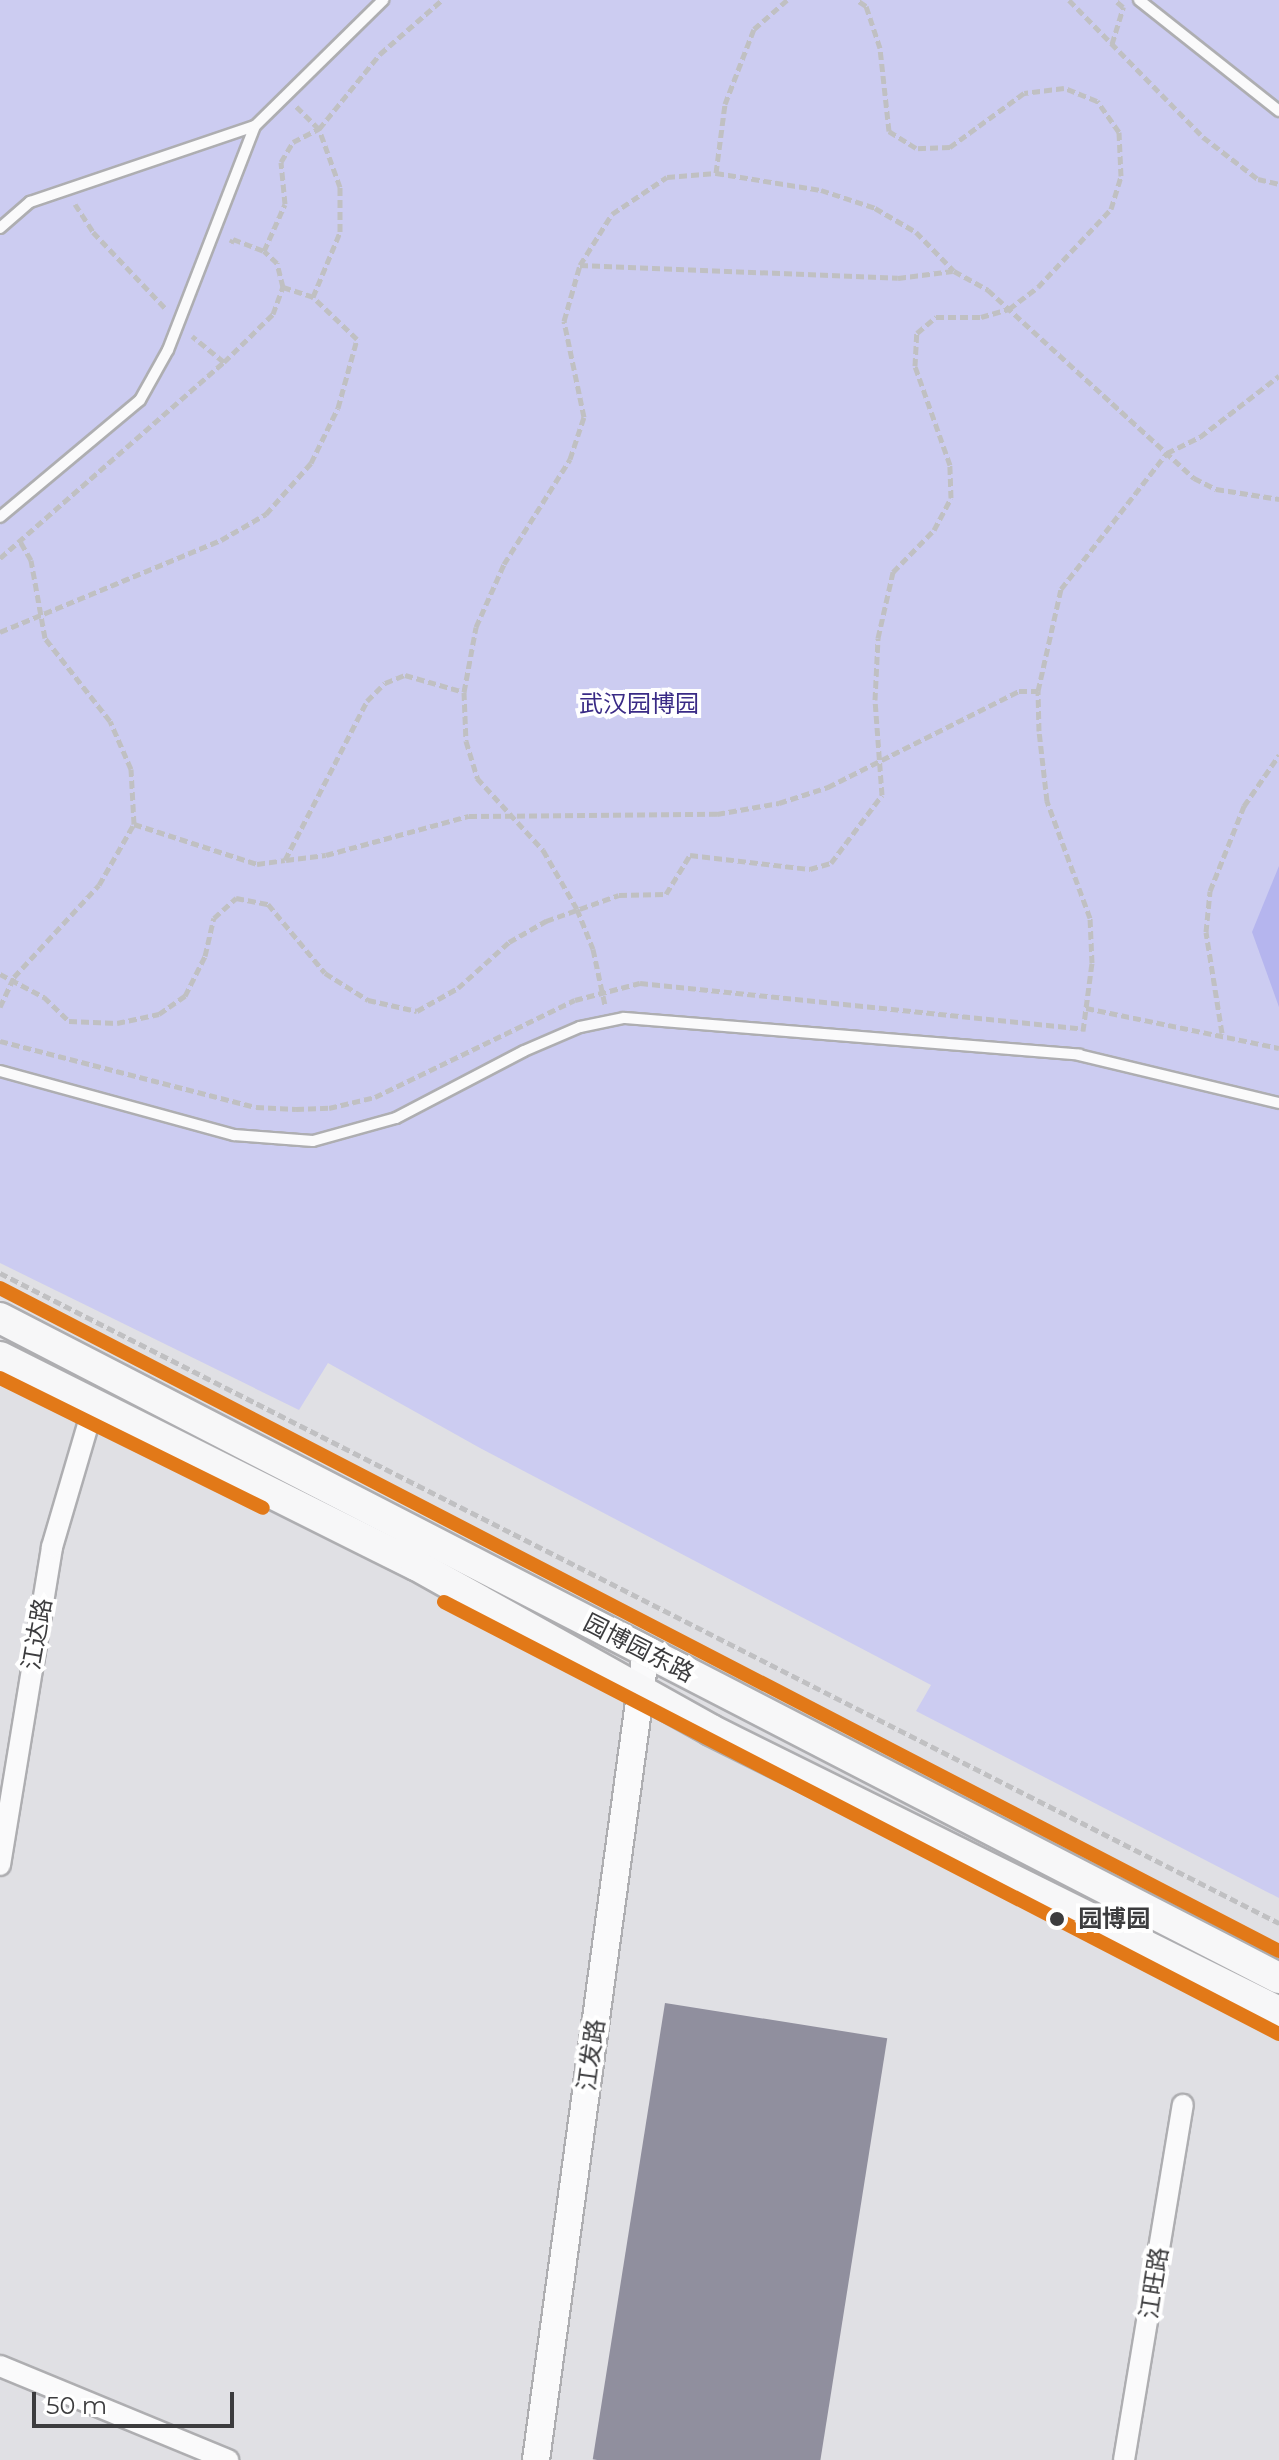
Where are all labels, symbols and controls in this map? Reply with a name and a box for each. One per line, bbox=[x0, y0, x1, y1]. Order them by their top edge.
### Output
park label: 武汉园博园 bbox=[579, 690, 699, 718]
street label: 江达路 bbox=[17, 1596, 57, 1672]
street label: 园博园东路 bbox=[579, 1608, 699, 1688]
marker: 园博园 bbox=[1043, 1905, 1071, 1933]
place label: 园博园 bbox=[1078, 1905, 1150, 1933]
street label: 江发路 bbox=[572, 2017, 610, 2093]
street label: 江旺路 bbox=[1134, 2245, 1174, 2321]
scale bar bbox=[36, 2376, 238, 2426]
text: 50 m bbox=[46, 2391, 107, 2420]

